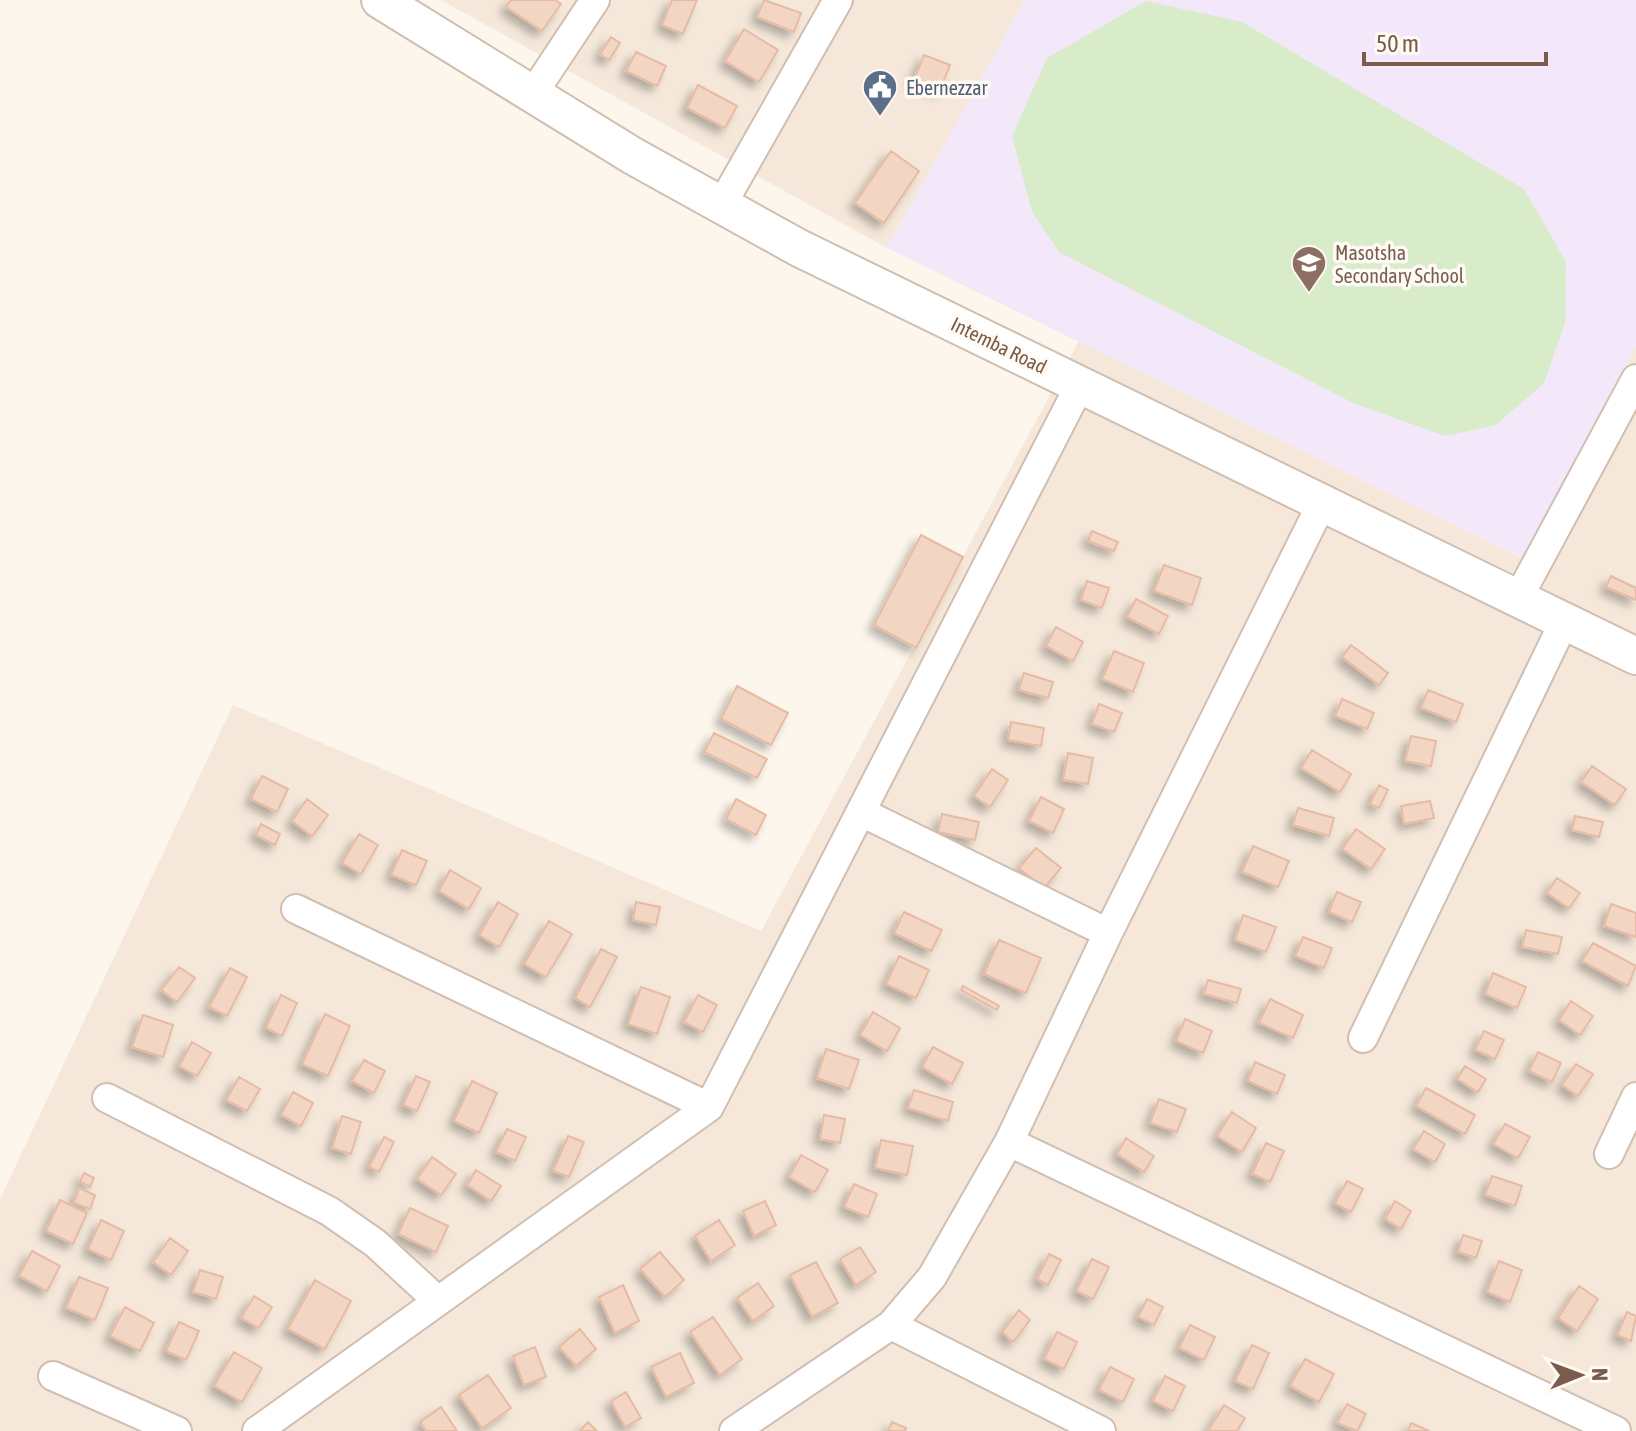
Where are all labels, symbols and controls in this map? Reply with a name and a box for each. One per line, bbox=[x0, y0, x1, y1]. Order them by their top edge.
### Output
scale bar bbox=[1364, 16, 1546, 66]
text: 50 m bbox=[1376, 30, 1419, 57]
public building icon: Ebernezzar bbox=[861, 68, 899, 118]
place label: Ebernezzar bbox=[906, 76, 988, 99]
place label: Masotsha Secondary School bbox=[1335, 241, 1465, 287]
school or university icon: Masotsha Secondary School bbox=[1290, 244, 1328, 294]
street label: Intemba Road bbox=[947, 312, 1051, 378]
north arrow bbox=[1540, 1335, 1620, 1415]
text: N bbox=[1587, 1368, 1613, 1381]

